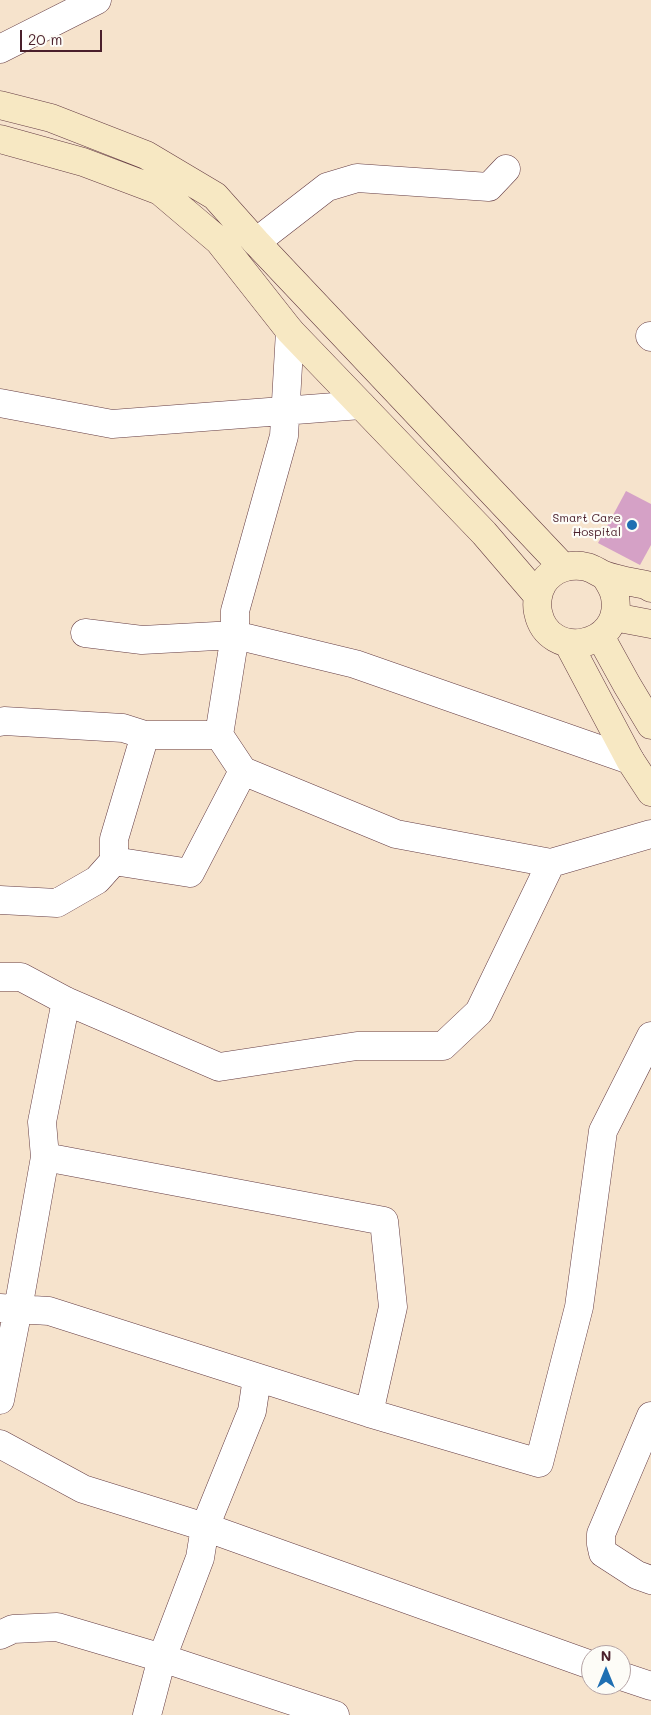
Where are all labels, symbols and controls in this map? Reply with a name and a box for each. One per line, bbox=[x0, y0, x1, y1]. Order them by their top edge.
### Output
scale bar bbox=[22, 20, 105, 52]
text: 20 m bbox=[28, 29, 62, 49]
place label: Smart Care Hospital bbox=[553, 511, 621, 539]
marker: Smart Care Hospital bbox=[625, 518, 639, 532]
north arrow bbox=[581, 1645, 631, 1695]
text: N bbox=[601, 1646, 611, 1665]

